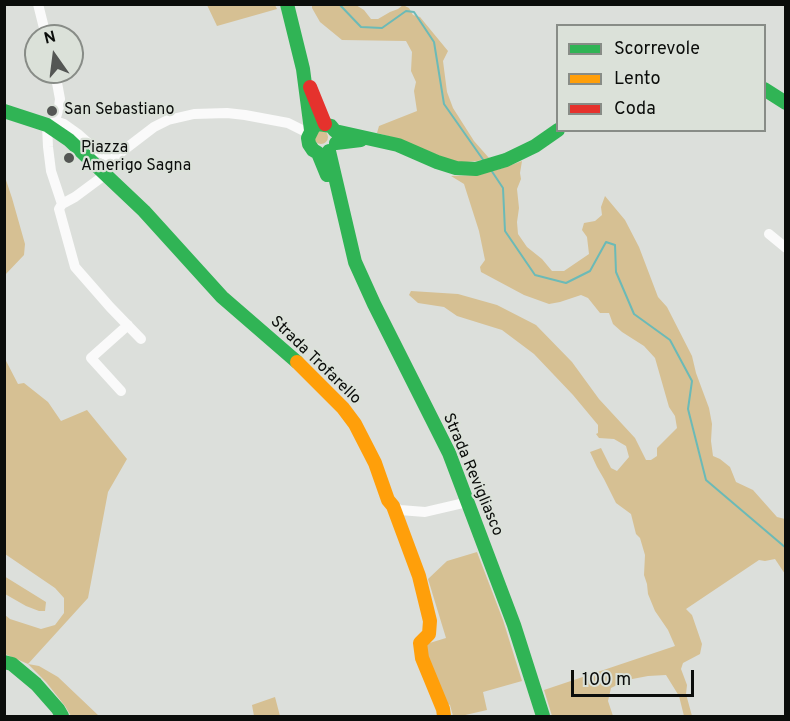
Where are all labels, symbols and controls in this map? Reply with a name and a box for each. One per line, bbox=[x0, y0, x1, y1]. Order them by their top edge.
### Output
north arrow bbox=[24, 24, 84, 84]
legend bbox=[556, 24, 766, 132]
text: N bbox=[42, 27, 58, 50]
text: Scorrevole bbox=[614, 38, 700, 61]
text: Lento bbox=[614, 68, 660, 91]
text: Coda bbox=[614, 98, 656, 121]
place label: San Sebastiano bbox=[64, 101, 174, 121]
marker: San Sebastiano bbox=[45, 104, 59, 118]
place label: Piazza Amerigo Sagna bbox=[81, 139, 191, 177]
marker: Piazza Amerigo Sagna bbox=[62, 151, 76, 165]
street label: Strada Trofarello bbox=[266, 313, 364, 409]
street label: Strada Revigliasco bbox=[437, 411, 507, 539]
scale bar bbox=[574, 658, 697, 696]
text: 100 m bbox=[582, 669, 631, 692]

